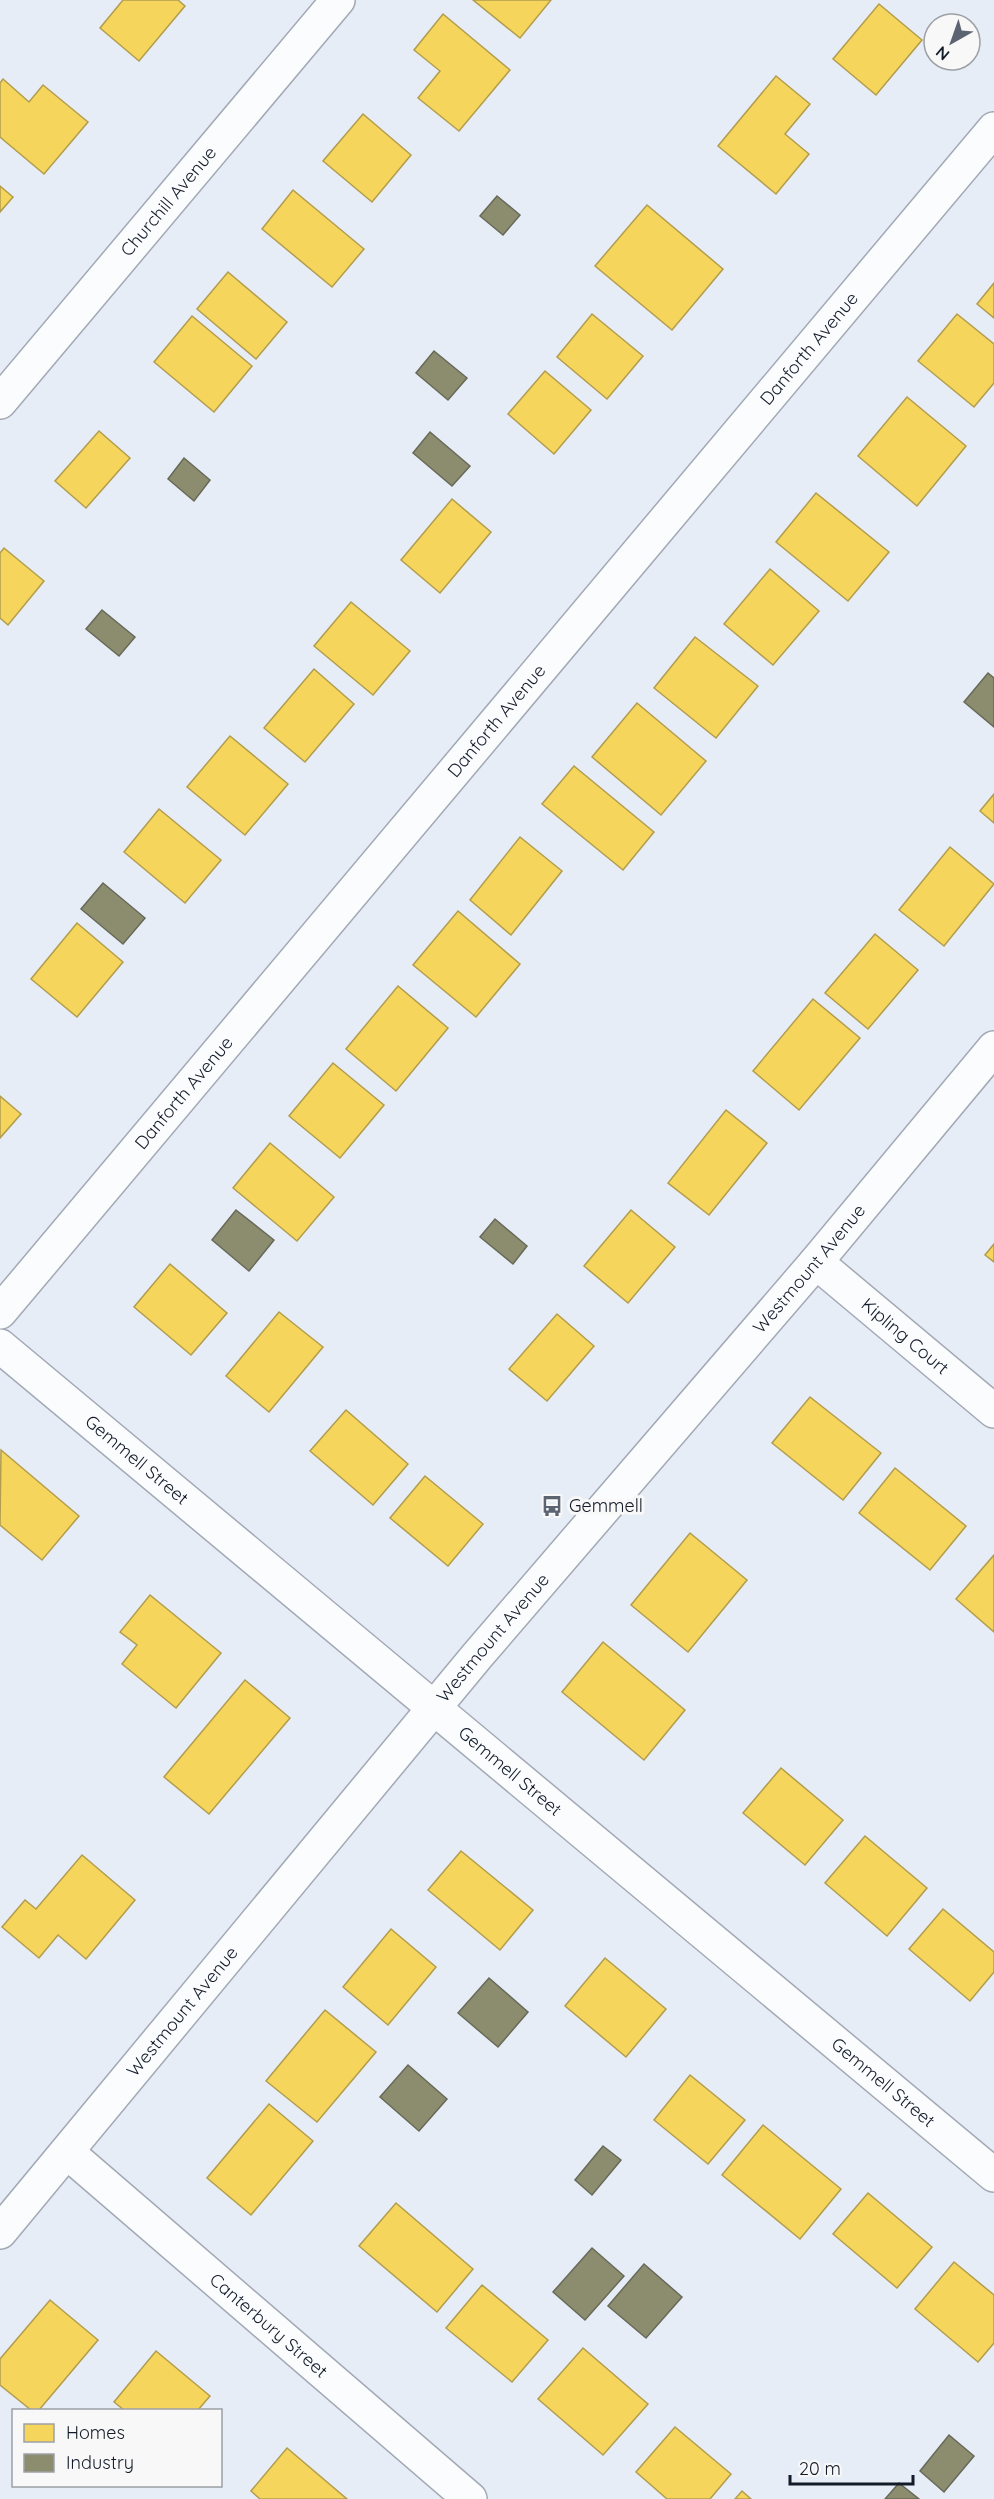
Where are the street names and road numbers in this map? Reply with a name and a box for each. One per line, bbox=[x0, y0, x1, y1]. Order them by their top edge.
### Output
street label: Churchill Avenue bbox=[115, 141, 221, 261]
street label: Danforth Avenue bbox=[755, 287, 863, 410]
street label: Danforth Avenue bbox=[442, 659, 550, 782]
street label: Danforth Avenue bbox=[130, 1031, 238, 1154]
street label: Westmount Avenue bbox=[748, 1199, 870, 1338]
street label: Kipling Court bbox=[857, 1293, 954, 1379]
street label: Gemmell Street bbox=[80, 1410, 194, 1509]
street label: Westmount Avenue bbox=[431, 1568, 554, 1707]
street label: Gemmell Street bbox=[454, 1721, 567, 1821]
street label: Westmount Avenue bbox=[121, 1942, 243, 2081]
street label: Gemmell Street bbox=[827, 2032, 940, 2132]
street label: Canterbury Street bbox=[205, 2268, 333, 2382]

